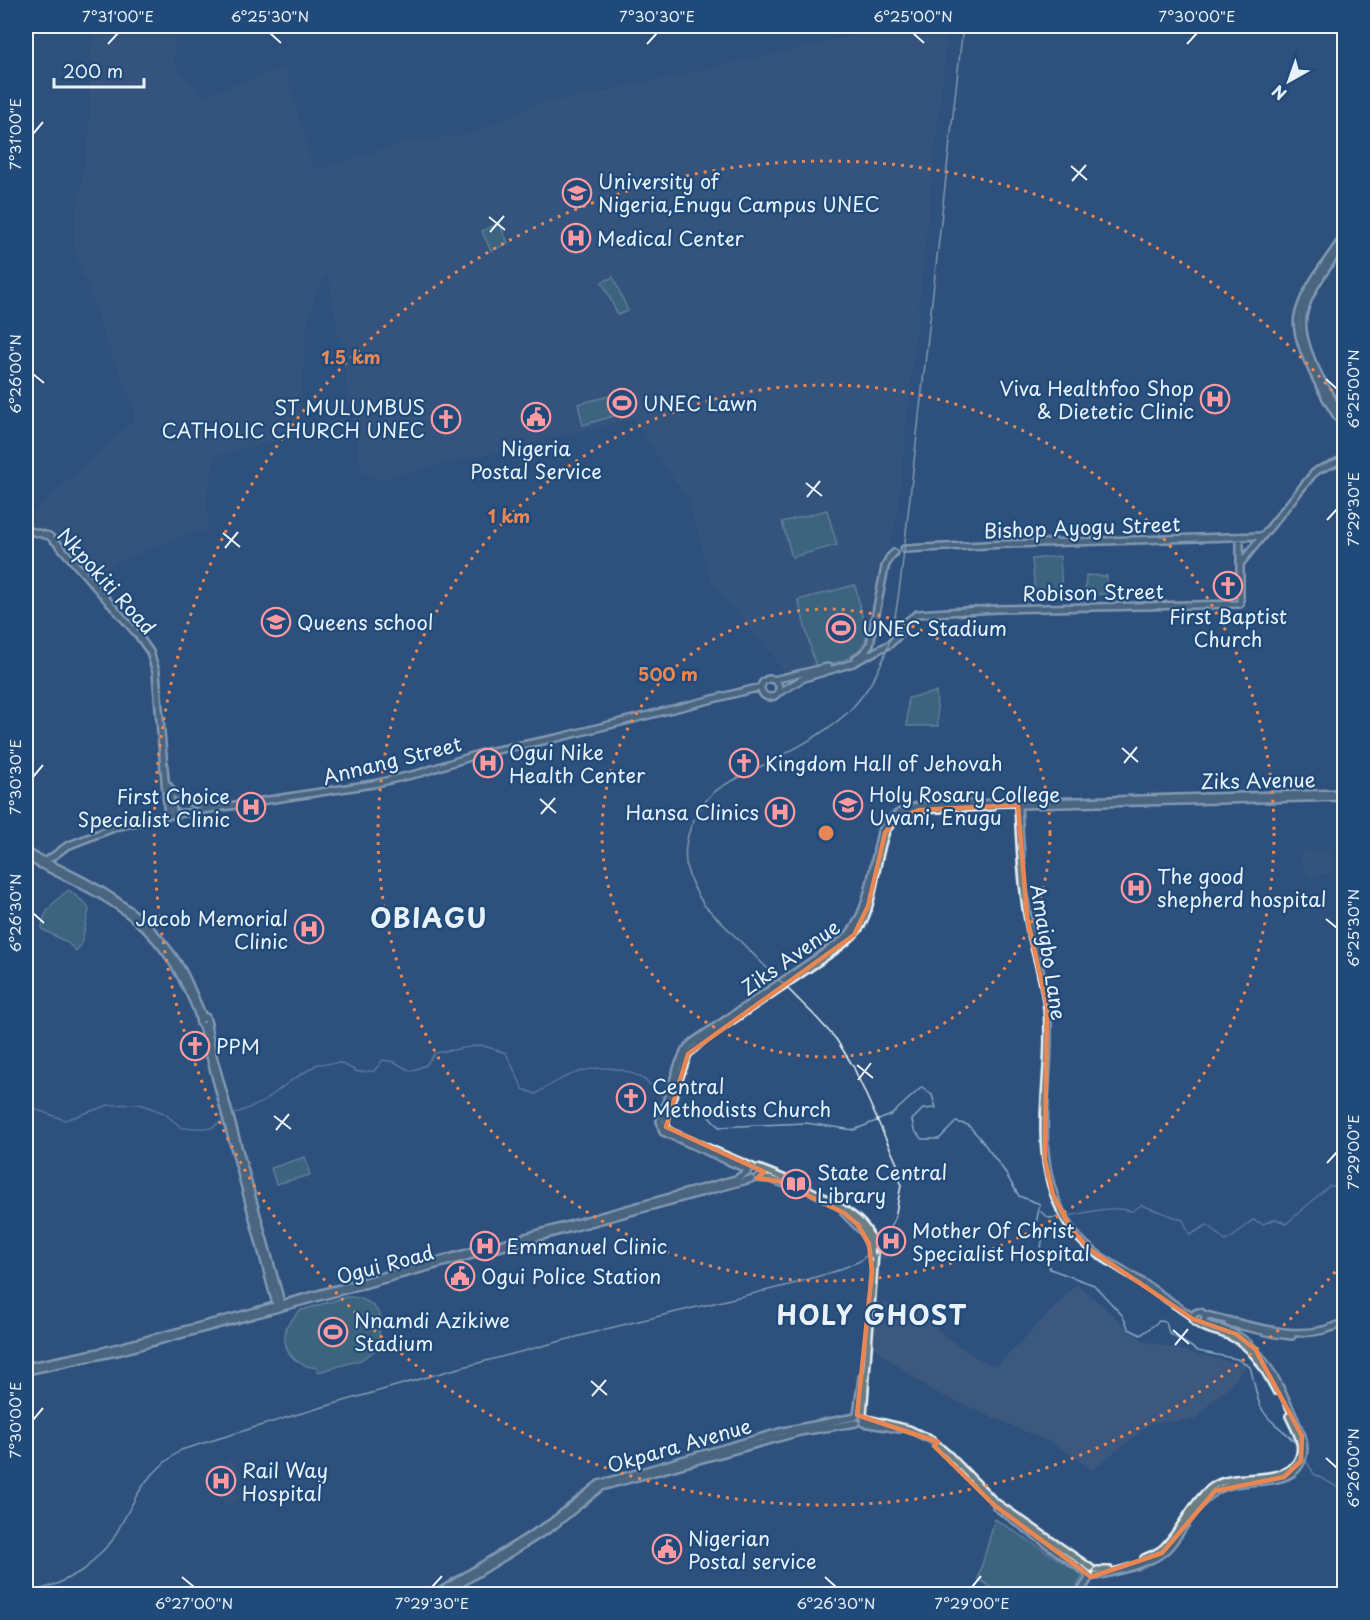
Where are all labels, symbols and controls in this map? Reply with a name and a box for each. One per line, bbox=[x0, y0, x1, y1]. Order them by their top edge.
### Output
text: 7°31'00"E bbox=[82, 4, 154, 27]
text: 6°25'30"N bbox=[231, 4, 309, 27]
text: 7°30'30"E bbox=[619, 4, 695, 27]
text: 6°25'00"N bbox=[873, 4, 953, 27]
text: 7°30'00"E bbox=[1159, 4, 1235, 27]
scale bar bbox=[54, 51, 144, 89]
north arrow bbox=[1259, 51, 1319, 111]
text: 200 m bbox=[63, 57, 123, 84]
text: N bbox=[1266, 80, 1291, 107]
text: 7°31'00"E bbox=[3, 98, 26, 170]
place label: University of Nigeria,Enugu Campus UNEC bbox=[598, 166, 880, 219]
school or university icon: University of Nigeria,Enugu Campus UNEC bbox=[561, 177, 593, 209]
hospital icon: Medical Center bbox=[560, 222, 592, 254]
place label: Medical Center bbox=[597, 223, 745, 253]
text: 6°26'00"N bbox=[3, 334, 26, 414]
text: 1.5 km bbox=[321, 343, 381, 370]
text: 6°25'00"N bbox=[1341, 349, 1364, 429]
place label: Viva Healthfoo Shop & Dietetic Clinic bbox=[999, 373, 1194, 426]
hospital icon: Viva Healthfoo Shop & Dietetic Clinic bbox=[1199, 383, 1231, 415]
sports icon: UNEC Lawn bbox=[606, 387, 638, 419]
place label: UNEC Lawn bbox=[643, 388, 758, 418]
place label: ST MULUMBUS CATHOLIC CHURCH UNEC bbox=[162, 392, 425, 445]
public building icon: Nigeria Postal Service bbox=[520, 401, 552, 433]
church icon: ST MULUMBUS CATHOLIC CHURCH UNEC bbox=[430, 403, 462, 435]
place label: Nigeria Postal Service bbox=[470, 433, 602, 486]
text: 7°29'30"E bbox=[1341, 472, 1364, 546]
text: 1 km bbox=[488, 502, 530, 529]
street label: Bishop Ayogu Street bbox=[983, 509, 1181, 545]
street label: Nkpokiti Road bbox=[51, 521, 163, 641]
church icon: First Baptist Church bbox=[1212, 570, 1244, 602]
street label: Robison Street bbox=[1022, 576, 1164, 608]
place label: First Baptist Church bbox=[1169, 601, 1287, 654]
school or university icon: Queens school bbox=[260, 606, 292, 638]
place label: Queens school bbox=[297, 607, 434, 637]
sports icon: UNEC Stadium bbox=[825, 612, 857, 644]
place label: UNEC Stadium bbox=[862, 613, 1007, 643]
text: 500 m bbox=[638, 660, 698, 687]
street label: Annang Street bbox=[319, 728, 465, 792]
place label: Ogui Nike Health Center bbox=[509, 737, 646, 790]
text: 7°30'30"E bbox=[3, 739, 26, 815]
hospital icon: Ogui Nike Health Center bbox=[472, 747, 504, 779]
church icon: Kingdom Hall of Jehovah bbox=[728, 747, 760, 779]
place label: Kingdom Hall of Jehovah bbox=[765, 748, 1003, 778]
street label: Ziks Avenue bbox=[1200, 764, 1316, 796]
place label: Holy Rosary College Uwani, Enugu bbox=[869, 779, 1060, 832]
place label: First Choice Specialist Clinic bbox=[78, 781, 230, 834]
school or university icon: Holy Rosary College Uwani, Enugu bbox=[832, 789, 864, 821]
hospital icon: First Choice Specialist Clinic bbox=[235, 791, 267, 823]
hospital icon: Hansa Clinics bbox=[764, 796, 796, 828]
place label: Hansa Clinics bbox=[626, 797, 759, 827]
centre of rings bbox=[816, 823, 836, 843]
place label: The good shepherd hospital bbox=[1157, 861, 1327, 914]
hospital icon: The good shepherd hospital bbox=[1120, 872, 1152, 904]
text: 6°26'30"N bbox=[3, 873, 26, 953]
street label: Amaigbo Lane bbox=[1023, 882, 1075, 1022]
text: 6°25'30"N bbox=[1341, 889, 1364, 967]
district label: OBIAGU bbox=[370, 898, 488, 937]
place label: Jacob Memorial Clinic bbox=[136, 903, 288, 956]
street label: Ziks Avenue bbox=[734, 912, 846, 1002]
hospital icon: Jacob Memorial Clinic bbox=[293, 913, 325, 945]
church icon: PPM bbox=[179, 1030, 211, 1062]
place label: PPM bbox=[216, 1031, 260, 1061]
place label: Central Methodists Church bbox=[652, 1071, 831, 1124]
church icon: Central Methodists Church bbox=[615, 1082, 647, 1114]
text: 7°29'00"E bbox=[1341, 1114, 1364, 1190]
place label: State Central Library bbox=[817, 1157, 947, 1210]
library icon: State Central Library bbox=[780, 1168, 812, 1200]
place label: Mother Of Christ Specialist Hospital bbox=[912, 1215, 1090, 1268]
hospital icon: Mother Of Christ Specialist Hospital bbox=[875, 1225, 907, 1257]
hospital icon: Emmanuel Clinic bbox=[469, 1230, 501, 1262]
place label: Emmanuel Clinic bbox=[506, 1231, 667, 1261]
street label: Ogui Road bbox=[333, 1237, 437, 1291]
public building icon: Ogui Police Station bbox=[444, 1260, 476, 1292]
place label: Ogui Police Station bbox=[481, 1261, 661, 1291]
district label: HOLY GHOST bbox=[777, 1295, 968, 1334]
place label: Nnamdi Azikiwe Stadium bbox=[354, 1305, 510, 1358]
sports icon: Nnamdi Azikiwe Stadium bbox=[317, 1316, 349, 1348]
text: 7°30'00"E bbox=[3, 1382, 26, 1458]
street label: Okpara Avenue bbox=[603, 1410, 755, 1480]
text: 6°26'00"N bbox=[1341, 1428, 1364, 1508]
place label: Rail Way Hospital bbox=[242, 1455, 328, 1508]
hospital icon: Rail Way Hospital bbox=[205, 1465, 237, 1497]
place label: Nigerian Postal service bbox=[688, 1523, 817, 1576]
public building icon: Nigerian Postal service bbox=[651, 1533, 683, 1565]
text: 6°27'00"N bbox=[155, 1591, 233, 1614]
text: 7°29'30"E bbox=[395, 1591, 469, 1614]
text: 6°26'30"N bbox=[796, 1591, 876, 1614]
text: 7°29'00"E bbox=[934, 1591, 1010, 1614]

